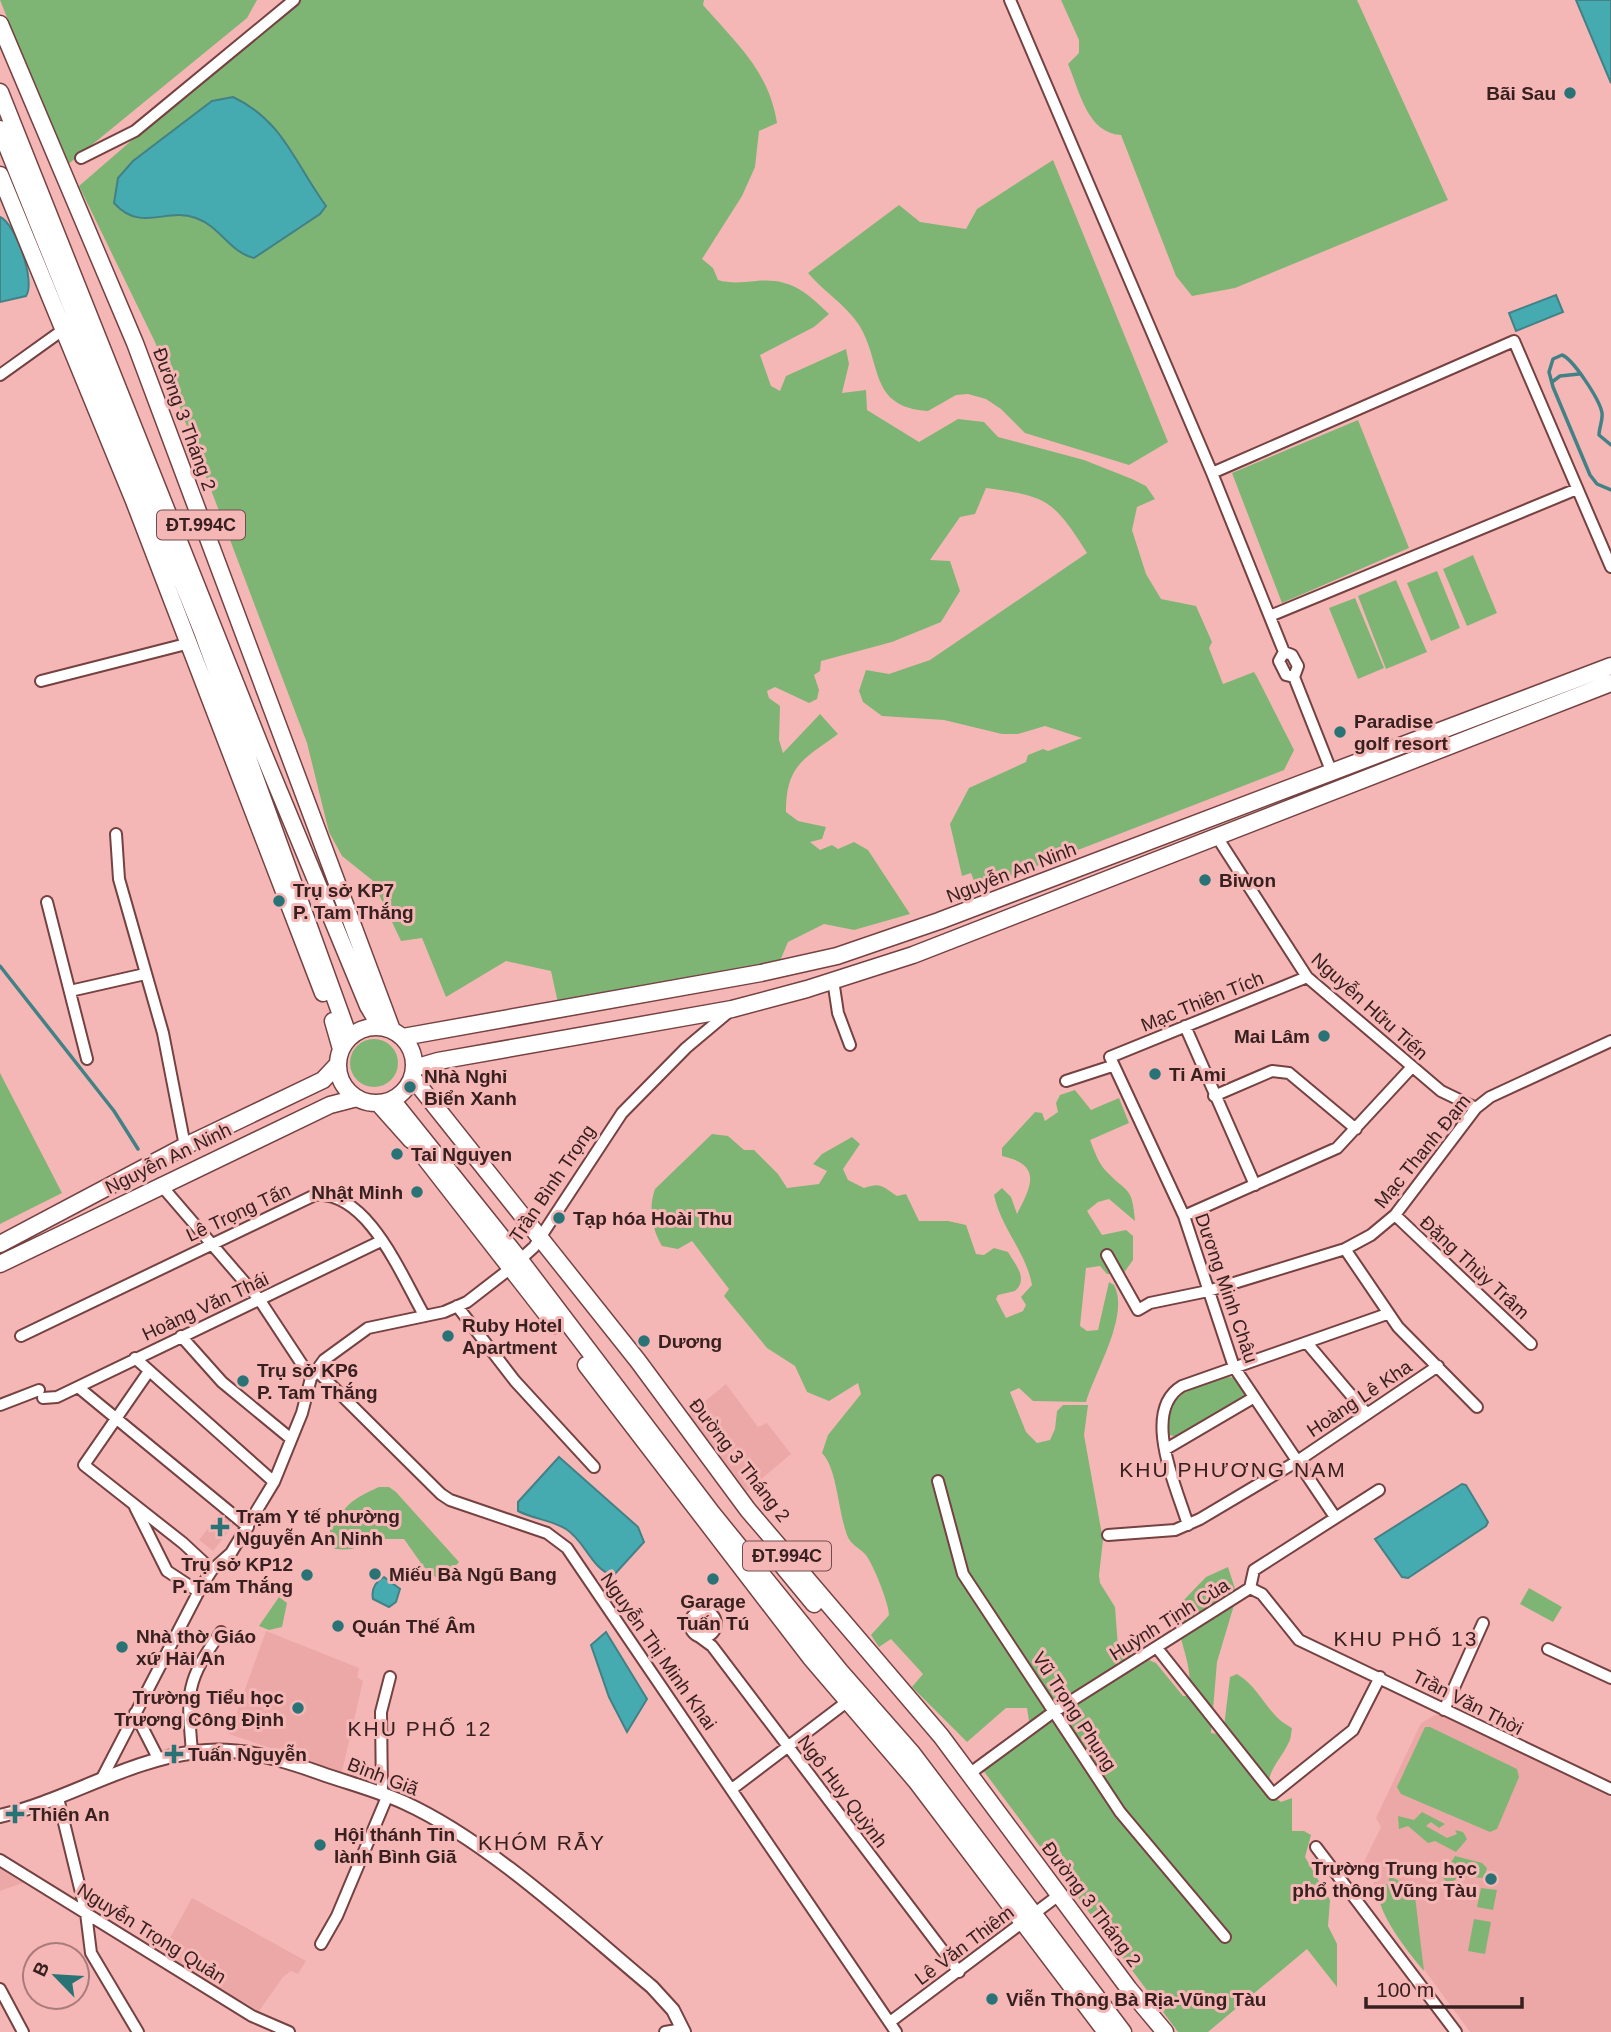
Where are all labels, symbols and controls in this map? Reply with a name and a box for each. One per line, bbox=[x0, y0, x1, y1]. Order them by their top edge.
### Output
place label: Bãi Sau bbox=[1486, 83, 1556, 104]
marker: Bãi Sau bbox=[1562, 85, 1578, 101]
street label: Đường 3 Tháng 2 bbox=[149, 345, 220, 493]
road number: ĐT.994C bbox=[157, 510, 245, 540]
place label: Paradise golf resort bbox=[1354, 711, 1449, 754]
marker: Paradise golf resort bbox=[1332, 724, 1348, 740]
street label: Nguyễn An Ninh bbox=[943, 838, 1079, 907]
place label: Biwon bbox=[1219, 870, 1276, 891]
marker: Biwon bbox=[1197, 872, 1213, 888]
place label: Trụ sở KP7 P. Tam Thắng bbox=[293, 880, 414, 923]
marker: Trụ sở KP7 P. Tam Thắng bbox=[271, 893, 287, 909]
street label: Nguyễn Hữu Tiến bbox=[1307, 949, 1432, 1064]
street label: Mạc Thiên Tích bbox=[1138, 967, 1267, 1036]
place label: Mai Lâm bbox=[1234, 1026, 1310, 1047]
marker: Mai Lâm bbox=[1316, 1028, 1332, 1044]
place label: Ti Ami bbox=[1169, 1064, 1226, 1085]
place label: Nhà Nghỉ Biển Xanh bbox=[424, 1066, 517, 1109]
marker: Ti Ami bbox=[1147, 1066, 1163, 1082]
marker: Nhà Nghỉ Biển Xanh bbox=[402, 1079, 418, 1095]
street label: Mạc Thanh Đạm bbox=[1370, 1090, 1475, 1212]
street label: Nguyễn An Ninh bbox=[102, 1119, 235, 1198]
street label: Trần Bình Trọng bbox=[506, 1121, 599, 1246]
place label: Tai Nguyen bbox=[411, 1144, 512, 1165]
marker: Tai Nguyen bbox=[389, 1146, 405, 1162]
street label: Lê Trọng Tấn bbox=[183, 1179, 294, 1246]
place label: Nhật Minh bbox=[311, 1182, 403, 1203]
marker: Nhật Minh bbox=[409, 1184, 425, 1200]
place label: Tạp hóa Hoài Thu bbox=[573, 1208, 732, 1229]
marker: Tạp hóa Hoài Thu bbox=[551, 1210, 567, 1226]
street label: Dương Minh Châu bbox=[1191, 1210, 1262, 1366]
street label: Đặng Thùy Trâm bbox=[1416, 1212, 1533, 1323]
street label: Hoàng Văn Thái bbox=[139, 1268, 272, 1345]
place label: Ruby Hotel Apartment bbox=[462, 1315, 562, 1358]
marker: Ruby Hotel Apartment bbox=[440, 1328, 456, 1344]
place label: Dương bbox=[658, 1331, 722, 1352]
marker: Dương bbox=[636, 1333, 652, 1349]
street label: Hoàng Lê Kha bbox=[1303, 1356, 1416, 1441]
place label: Trụ sở KP6 P. Tam Thắng bbox=[257, 1360, 378, 1403]
marker: Trụ sở KP6 P. Tam Thắng bbox=[235, 1373, 251, 1389]
street label: Đường 3 Tháng 2 bbox=[685, 1395, 794, 1526]
district label: KHU PHƯƠNG NAM bbox=[1119, 1458, 1347, 1481]
place label: Trạm Y tế phường Nguyễn An Ninh bbox=[236, 1506, 400, 1549]
marker: Trạm Y tế phường Nguyễn An Ninh bbox=[210, 1517, 230, 1537]
road number: ĐT.994C bbox=[743, 1541, 831, 1570]
place label: Trụ sở KP12 P. Tam Thắng bbox=[172, 1554, 293, 1597]
place label: Miếu Bà Ngũ Bang bbox=[389, 1564, 557, 1585]
marker: Miếu Bà Ngũ Bang bbox=[367, 1566, 383, 1582]
marker: Trụ sở KP12 P. Tam Thắng bbox=[299, 1567, 315, 1583]
street label: Nguyễn Thị Minh Khai bbox=[596, 1569, 721, 1734]
marker: Garage Tuấn Tú bbox=[705, 1571, 721, 1587]
street label: Huỳnh Tịnh Của bbox=[1106, 1574, 1233, 1665]
place label: Garage Tuấn Tú bbox=[677, 1591, 749, 1634]
place label: Quán Thế Âm bbox=[352, 1616, 476, 1637]
marker: Quán Thế Âm bbox=[330, 1618, 346, 1634]
place label: Nhà thờ Giáo xứ Hải An bbox=[136, 1626, 256, 1669]
district label: KHU PHỐ 13 bbox=[1334, 1627, 1478, 1650]
marker: Nhà thờ Giáo xứ Hải An bbox=[114, 1639, 130, 1655]
street label: Vũ Trọng Phụng bbox=[1028, 1648, 1121, 1775]
street label: Trần Văn Thời bbox=[1409, 1666, 1527, 1739]
place label: Trường Tiểu học Trương Công Định bbox=[114, 1687, 284, 1730]
marker: Trường Tiểu học Trương Công Định bbox=[290, 1700, 306, 1716]
district label: KHU PHỐ 12 bbox=[348, 1717, 492, 1740]
street label: Ngô Huy Quỳnh bbox=[794, 1731, 892, 1852]
place label: Tuấn Nguyễn bbox=[188, 1744, 307, 1765]
marker: Tuấn Nguyễn bbox=[166, 1746, 182, 1762]
street label: Bình Giã bbox=[345, 1753, 421, 1800]
place label: Thiên An bbox=[29, 1804, 110, 1825]
marker: Thiên An bbox=[7, 1806, 23, 1822]
place label: Hội thánh Tin lành Bình Giã bbox=[334, 1824, 457, 1867]
district label: KHÓM RẪY bbox=[478, 1831, 606, 1854]
marker: Hội thánh Tin lành Bình Giã bbox=[312, 1837, 328, 1853]
street label: Đường 3 Tháng 2 bbox=[1038, 1838, 1145, 1971]
place label: Trường Trung học phổ thông Vũng Tàu bbox=[1292, 1858, 1477, 1901]
marker: Trường Trung học phổ thông Vũng Tàu bbox=[1483, 1871, 1499, 1887]
street label: Nguyễn Trọng Quản bbox=[74, 1879, 230, 1988]
street label: Lê Văn Thiêm bbox=[911, 1902, 1018, 1989]
north arrow bbox=[21, 1941, 91, 2011]
text: B bbox=[29, 1958, 53, 1980]
scale bar bbox=[1366, 1966, 1522, 2010]
text: 100 m bbox=[1376, 1978, 1434, 2001]
place label: Viễn Thông Bà Rịa-Vũng Tàu bbox=[1006, 1989, 1266, 2010]
marker: Viễn Thông Bà Rịa-Vũng Tàu bbox=[984, 1991, 1000, 2007]

